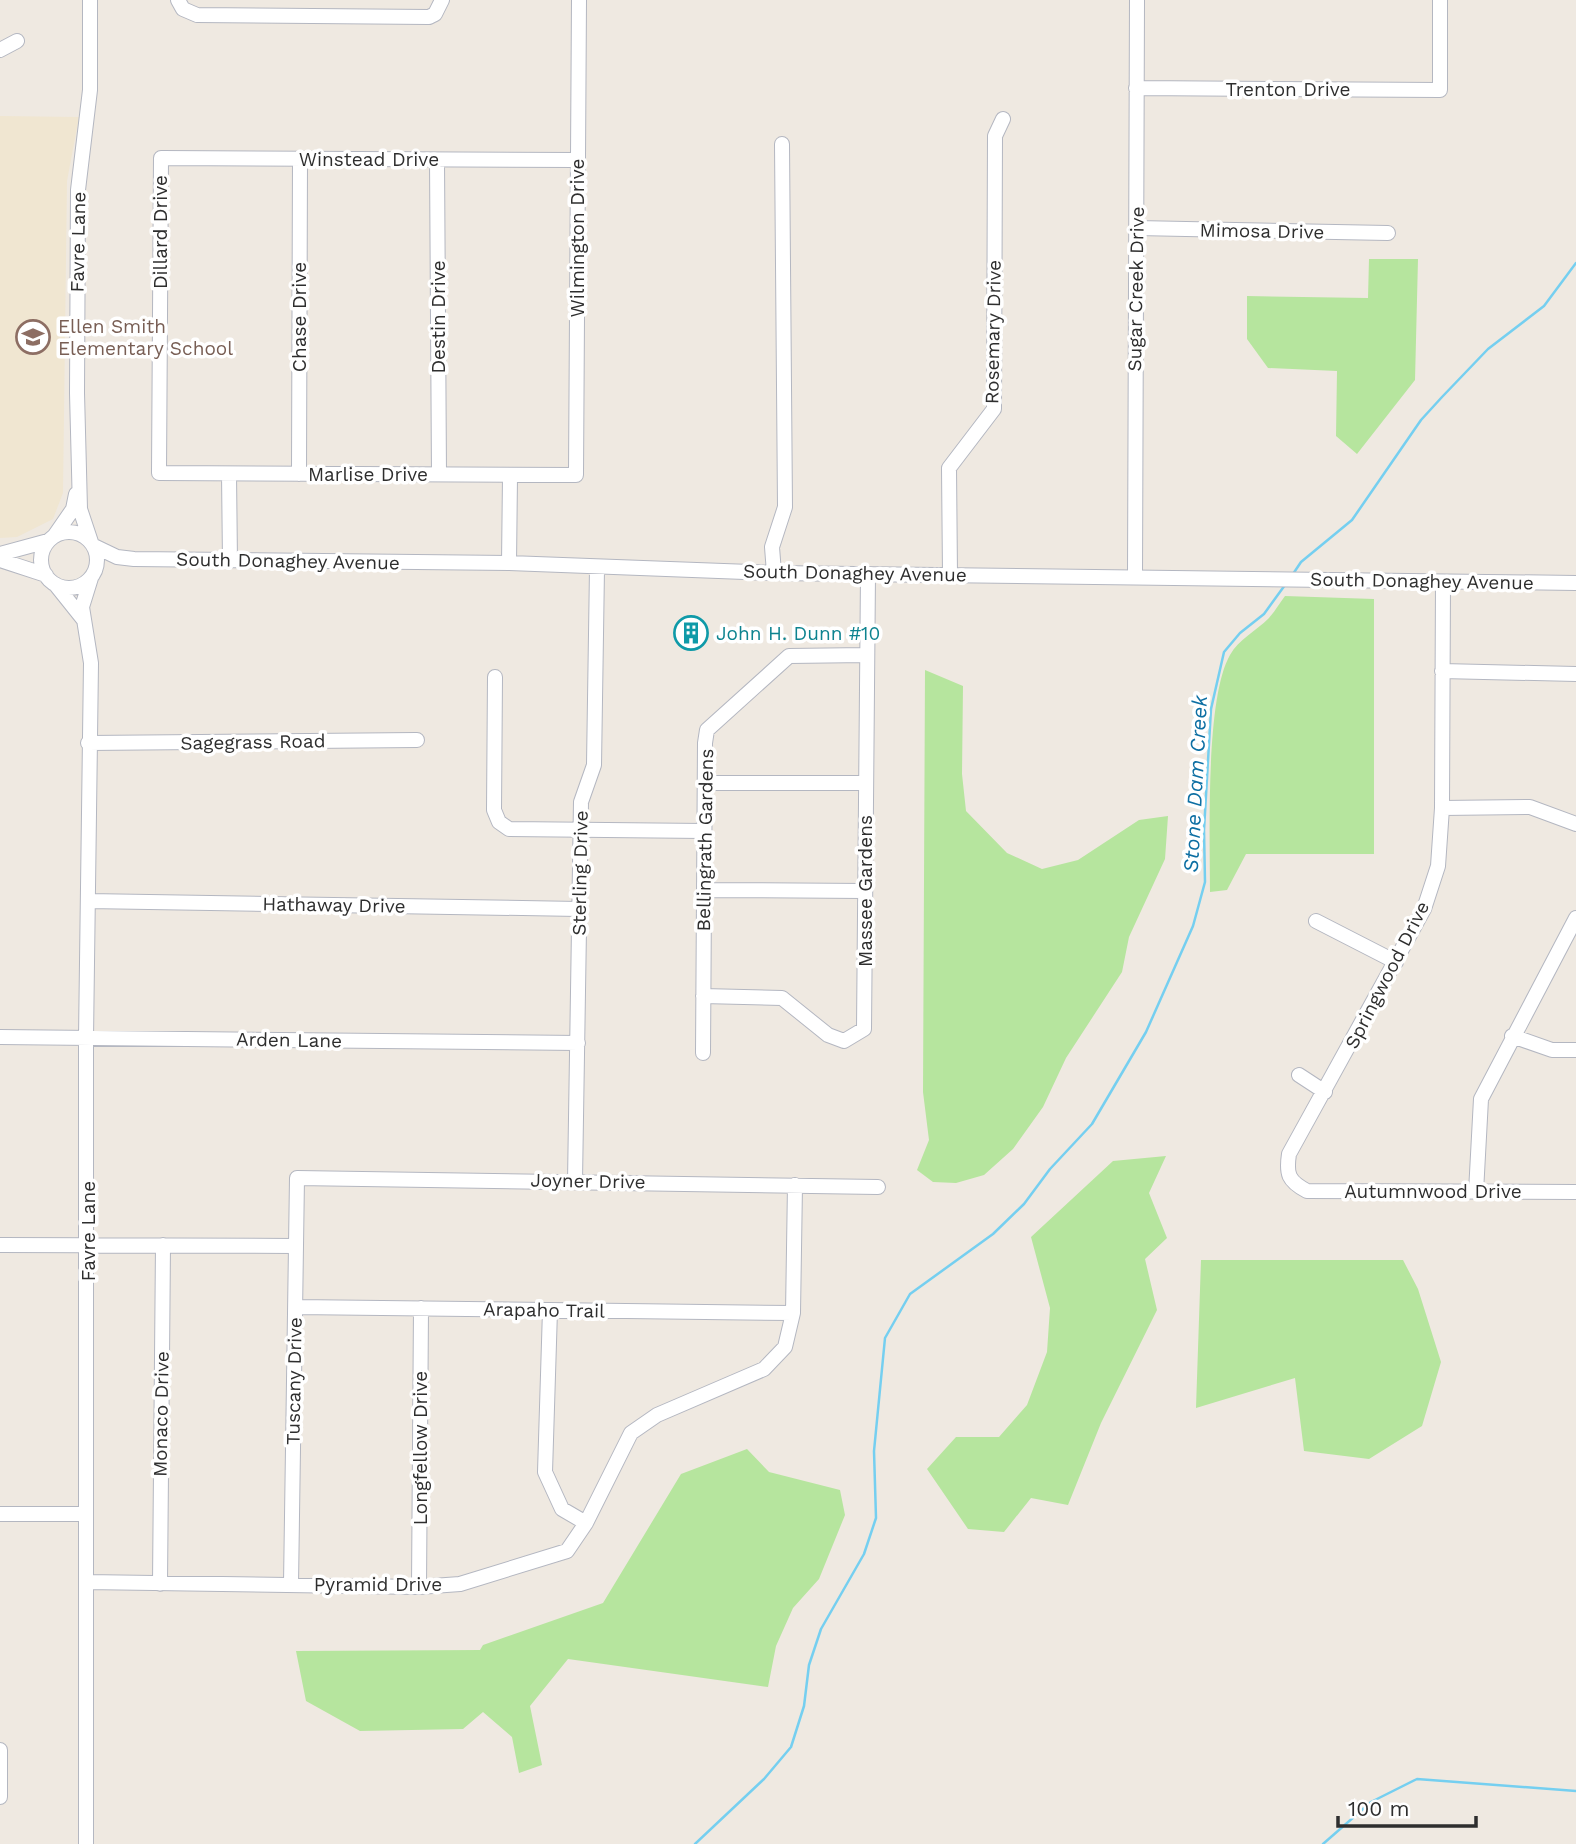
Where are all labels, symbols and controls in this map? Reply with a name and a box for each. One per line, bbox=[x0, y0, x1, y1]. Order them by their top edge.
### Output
street label: Trenton Drive bbox=[1225, 78, 1351, 101]
street label: Winstead Drive bbox=[299, 148, 439, 171]
street label: Wilmington Drive bbox=[566, 158, 589, 318]
street label: Dillard Drive bbox=[149, 175, 172, 289]
street label: Favre Lane bbox=[66, 191, 90, 293]
street label: Sugar Creek Drive bbox=[1123, 206, 1149, 372]
street label: Mimosa Drive bbox=[1199, 218, 1325, 244]
street label: Destin Drive bbox=[427, 260, 450, 374]
street label: Rosemary Drive bbox=[980, 260, 1006, 404]
street label: Chase Drive bbox=[288, 262, 311, 372]
place label: Ellen Smith Elementary School bbox=[58, 315, 233, 360]
school or university icon: Ellen Smith Elementary School bbox=[14, 318, 52, 356]
street label: Marlise Drive bbox=[308, 463, 428, 486]
street label: South Donaghey Avenue bbox=[176, 548, 400, 574]
street label: South Donaghey Avenue bbox=[743, 560, 967, 586]
street label: South Donaghey Avenue bbox=[1310, 568, 1534, 594]
building icon: John H. Dunn #10 bbox=[672, 614, 710, 652]
place label: John H. Dunn #10 bbox=[716, 622, 880, 645]
water label: Stone Dam Creek bbox=[1178, 694, 1212, 873]
street label: Sagegrass Road bbox=[180, 729, 326, 755]
street label: Bellingrath Gardens bbox=[692, 749, 718, 931]
street label: Sterling Drive bbox=[567, 810, 593, 936]
street label: Massee Gardens bbox=[854, 815, 877, 967]
street label: Hathaway Drive bbox=[262, 892, 406, 918]
street label: Springwood Drive bbox=[1340, 897, 1434, 1053]
street label: Arden Lane bbox=[236, 1028, 342, 1052]
street label: Joyner Drive bbox=[530, 1168, 646, 1194]
street label: Autumnwood Drive bbox=[1344, 1180, 1522, 1203]
street label: Favre Lane bbox=[77, 1181, 100, 1281]
street label: Arapaho Trail bbox=[483, 1297, 605, 1323]
street label: Tuscany Drive bbox=[281, 1317, 307, 1445]
street label: Monaco Drive bbox=[148, 1351, 174, 1477]
street label: Longfellow Drive bbox=[409, 1371, 432, 1525]
street label: Pyramid Drive bbox=[314, 1573, 442, 1596]
scale bar bbox=[1338, 1784, 1476, 1828]
text: 100 m bbox=[1348, 1796, 1410, 1821]

